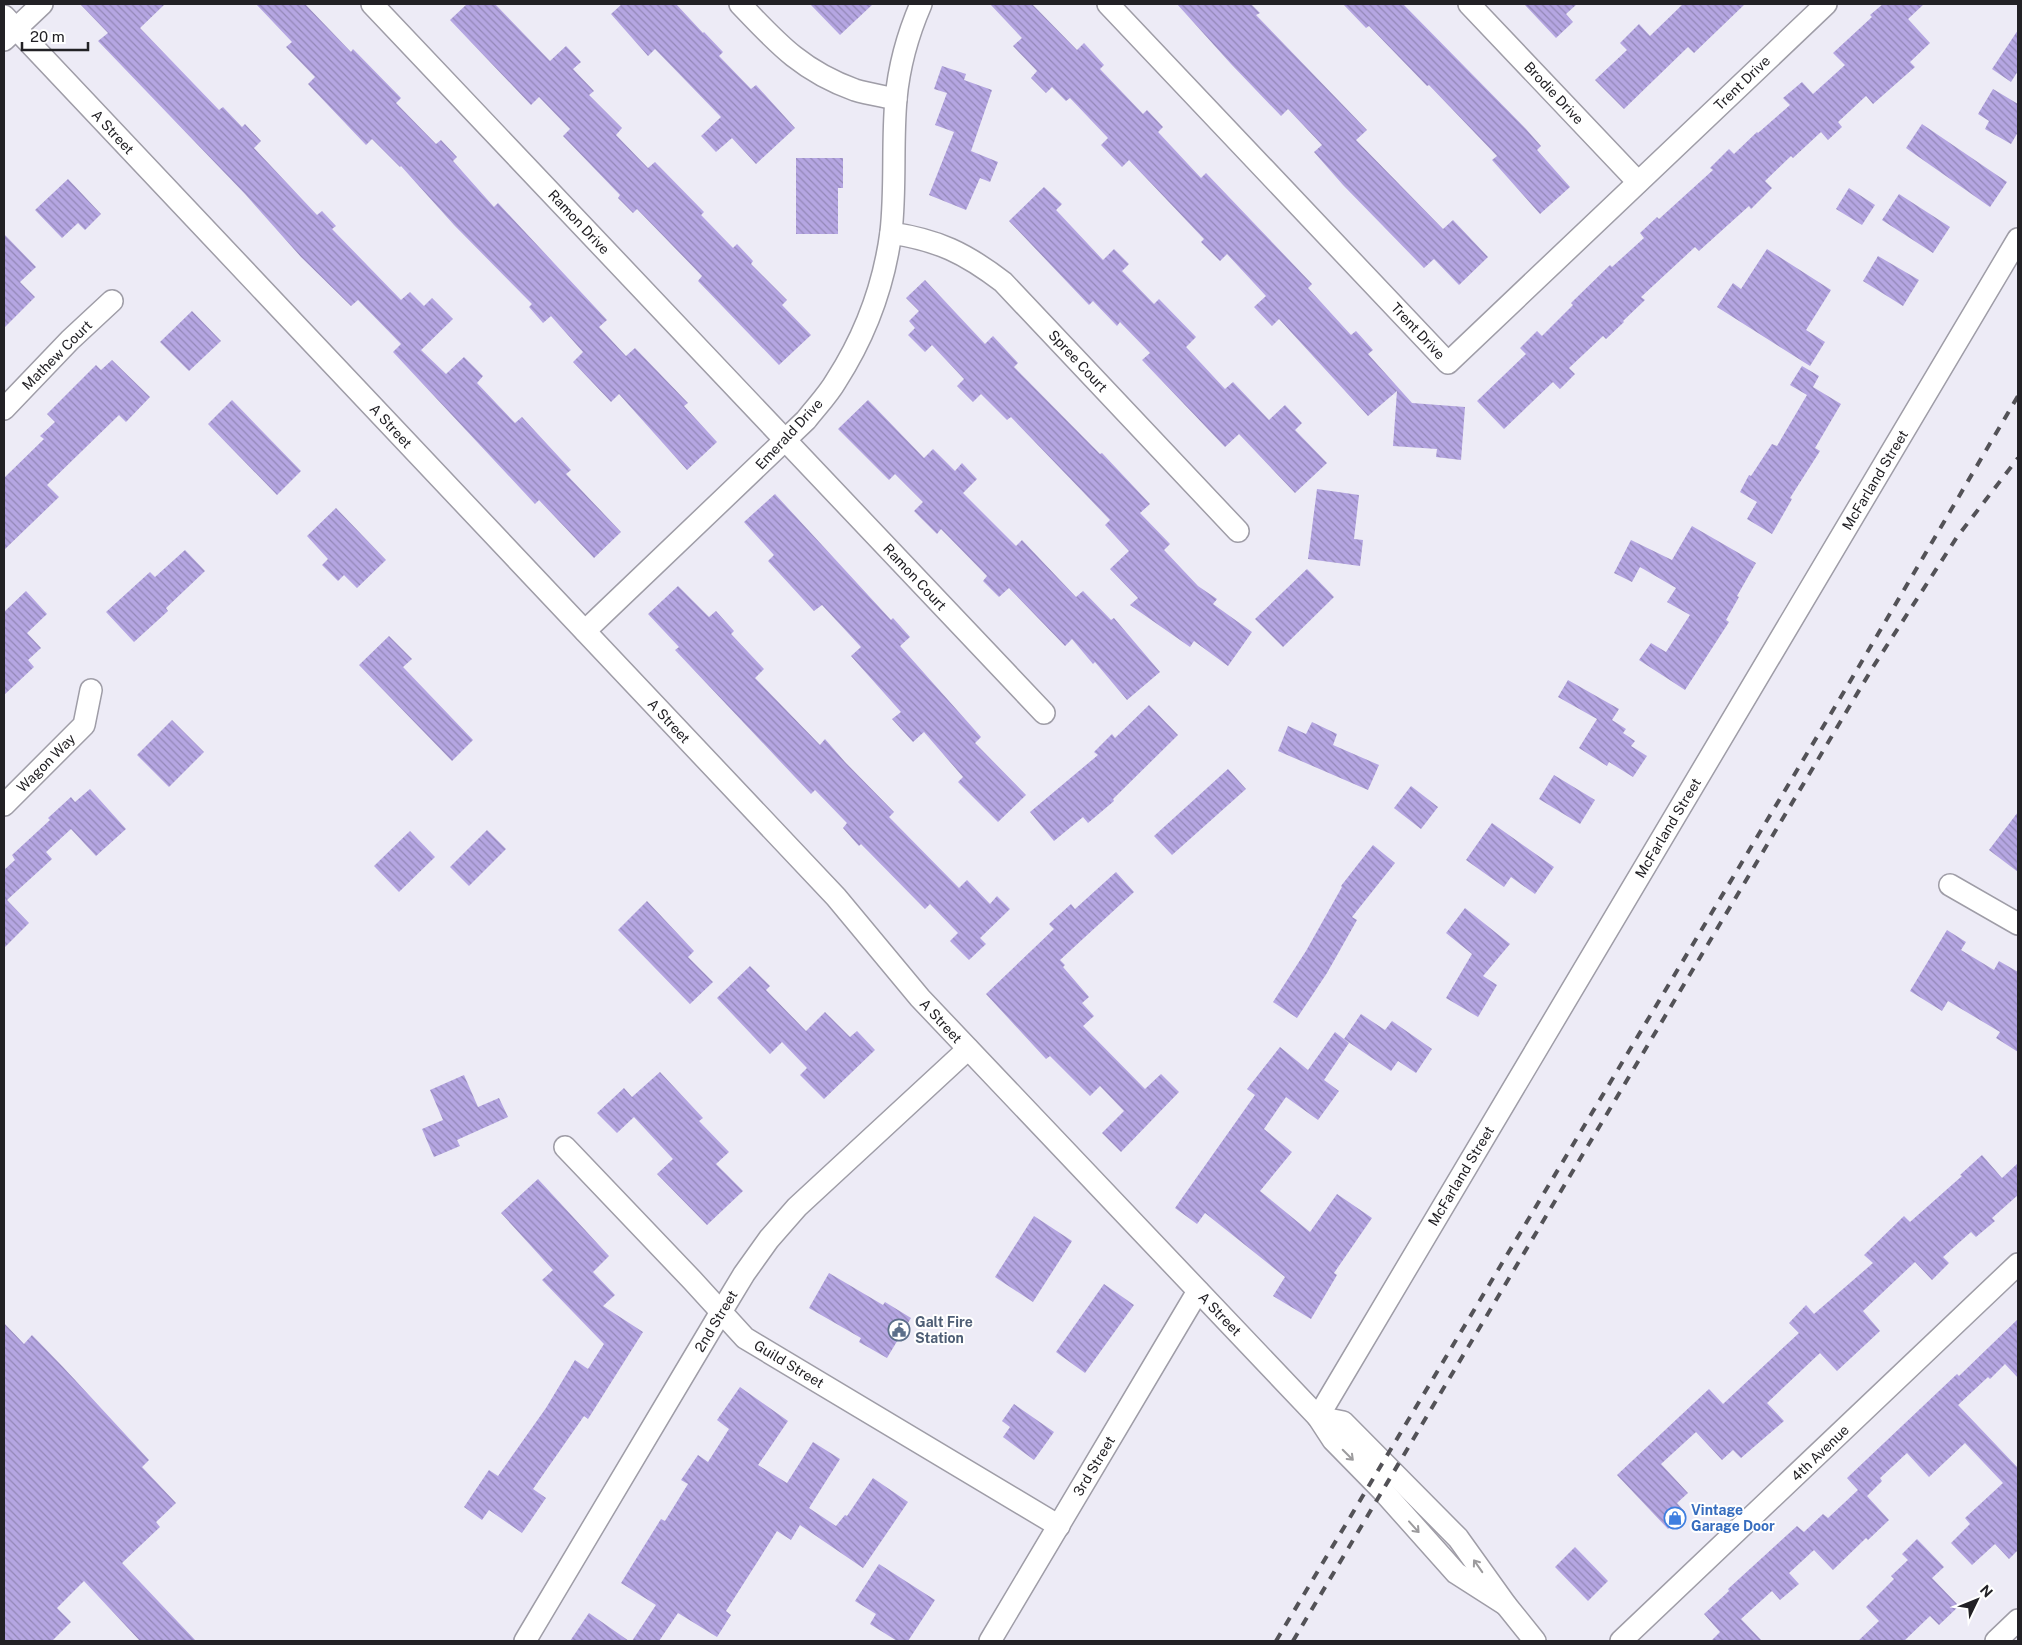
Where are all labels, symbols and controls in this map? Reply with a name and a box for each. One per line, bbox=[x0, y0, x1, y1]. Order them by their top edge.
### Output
scale bar bbox=[22, 20, 89, 52]
text: 20 m bbox=[30, 28, 65, 45]
street label: Trent Drive bbox=[1711, 52, 1773, 114]
street label: Brodie Drive bbox=[1521, 59, 1587, 128]
street label: A Street bbox=[89, 107, 137, 157]
street label: Ramon Drive bbox=[545, 187, 613, 258]
street label: Trent Drive bbox=[1388, 299, 1448, 363]
street label: Mathew Court bbox=[19, 317, 95, 393]
street label: Spree Court bbox=[1045, 327, 1111, 395]
street label: Emerald Drive bbox=[752, 395, 826, 473]
street label: A Street bbox=[367, 401, 415, 451]
street label: McFarland Street bbox=[1839, 427, 1911, 533]
street label: Ramon Court bbox=[880, 540, 950, 614]
street label: A Street bbox=[645, 696, 693, 746]
street label: Wagon Way bbox=[14, 730, 79, 795]
street label: McFarland Street bbox=[1632, 775, 1704, 881]
street label: A Street bbox=[917, 996, 965, 1046]
street label: McFarland Street bbox=[1425, 1123, 1497, 1229]
street label: 2nd Street bbox=[691, 1287, 741, 1355]
street label: A Street bbox=[1195, 1289, 1245, 1339]
place label: Galt Fire Station bbox=[915, 1314, 973, 1346]
public building icon: Galt Fire Station bbox=[887, 1318, 911, 1342]
street label: Guild Street bbox=[751, 1337, 827, 1391]
street label: 4th Avenue bbox=[1788, 1422, 1852, 1484]
street label: 3rd Street bbox=[1070, 1433, 1118, 1499]
one-way arrow bbox=[1342, 1449, 1354, 1461]
place label: Vintage Garage Door bbox=[1691, 1502, 1775, 1534]
shop icon: Vintage Garage Door bbox=[1663, 1506, 1687, 1530]
one-way arrow bbox=[1408, 1520, 1420, 1533]
one-way arrow bbox=[1472, 1559, 1483, 1573]
north arrow bbox=[1952, 1575, 2002, 1625]
text: N bbox=[1977, 1582, 1996, 1601]

